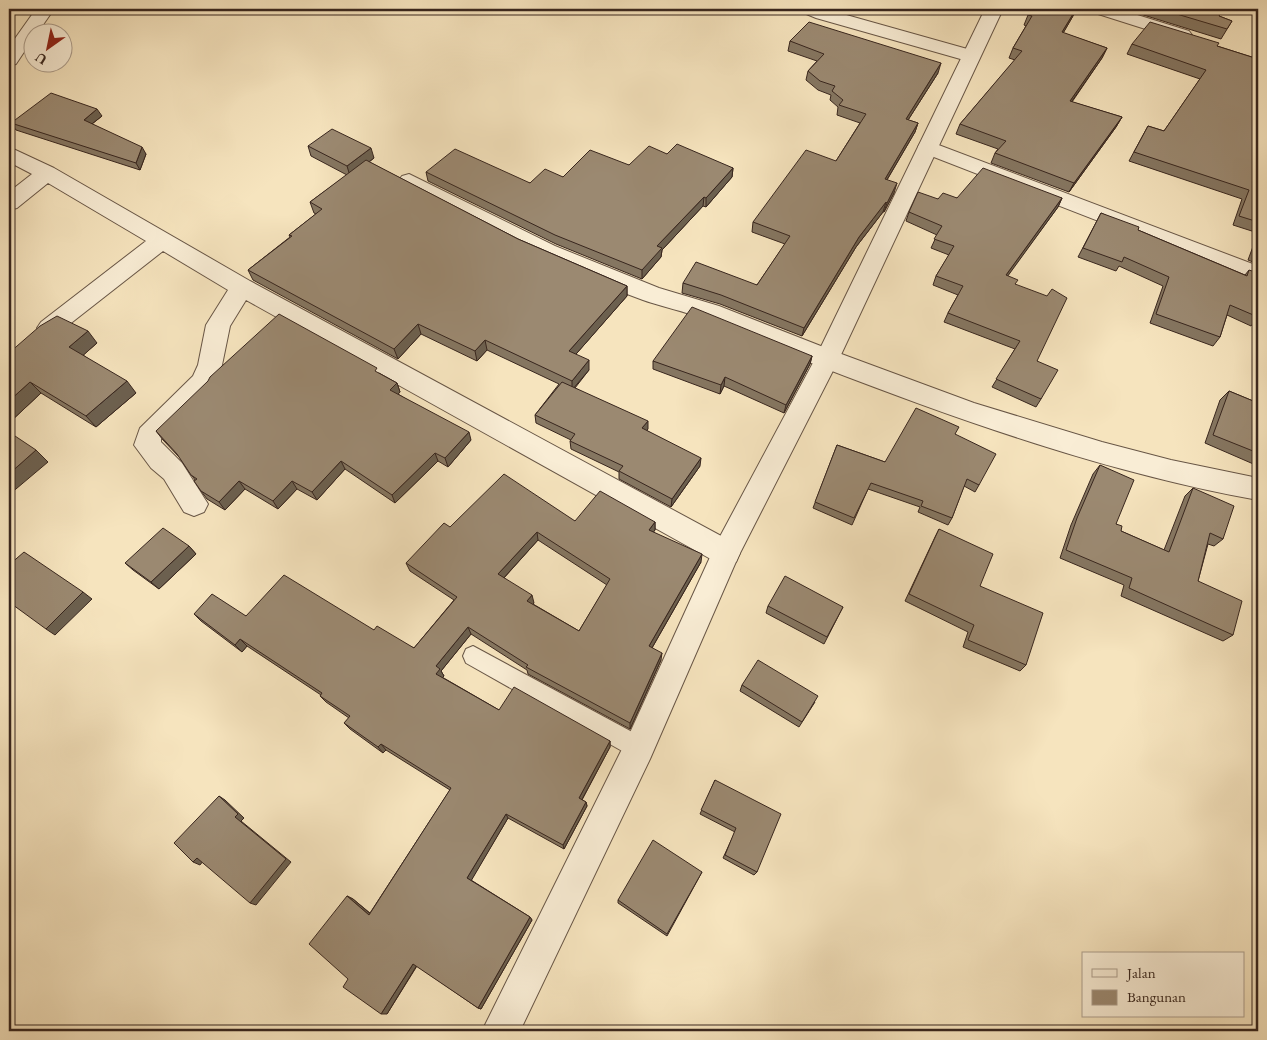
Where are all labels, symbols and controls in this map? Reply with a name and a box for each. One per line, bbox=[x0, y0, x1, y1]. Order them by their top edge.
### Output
north arrow bbox=[22, 22, 72, 72]
text: U bbox=[31, 48, 50, 69]
legend bbox=[1082, 952, 1244, 1018]
text: Jalan bbox=[1125, 963, 1156, 982]
text: Bangunan bbox=[1127, 987, 1186, 1006]

